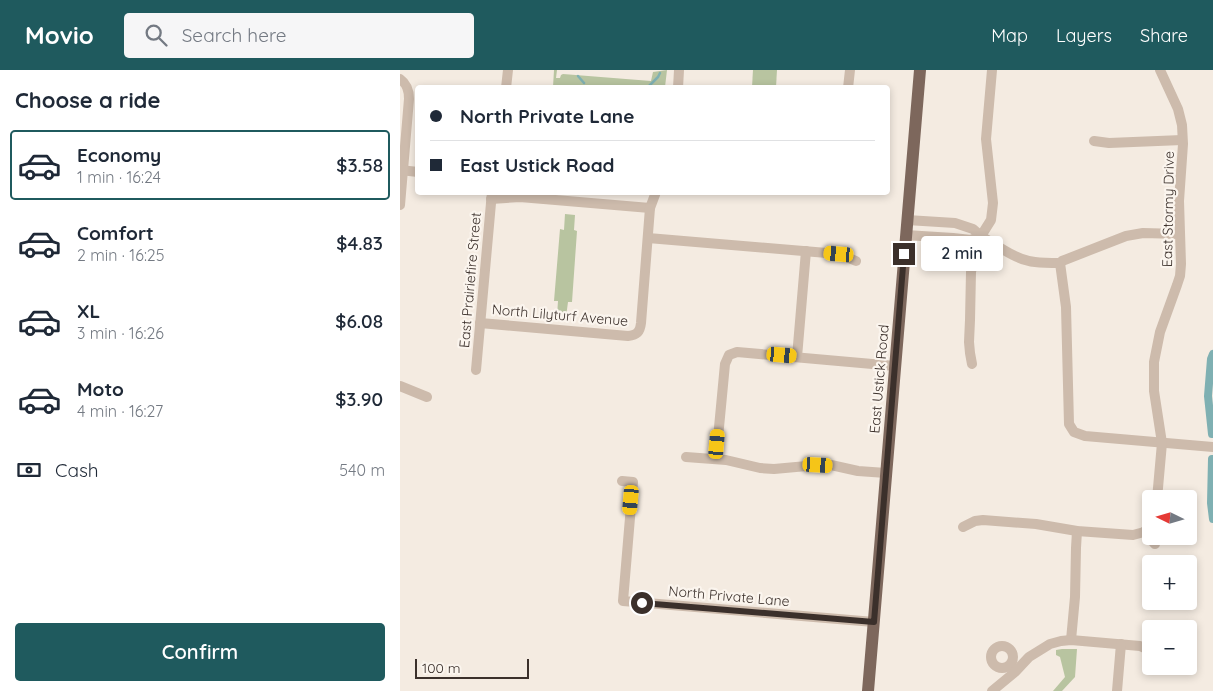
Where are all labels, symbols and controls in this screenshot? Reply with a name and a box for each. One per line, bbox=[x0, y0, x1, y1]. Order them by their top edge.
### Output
search box bbox=[124, 13, 474, 58]
text: Movio bbox=[25, 20, 94, 50]
icon: search bbox=[142, 21, 170, 49]
text: Search here bbox=[182, 23, 287, 47]
text: Map bbox=[991, 24, 1028, 47]
text: Layers bbox=[1056, 24, 1112, 47]
text: Share bbox=[1140, 24, 1188, 47]
text: Choose a ride bbox=[15, 86, 160, 114]
text: North Private Lane bbox=[460, 104, 634, 128]
icon: car bbox=[17, 143, 62, 188]
text: Economy bbox=[77, 143, 161, 167]
street label: East Stormy Drive bbox=[1158, 151, 1178, 267]
text: $3.58 bbox=[336, 153, 383, 177]
text: East Ustick Road bbox=[460, 153, 615, 177]
text: 1 min · 16:24 bbox=[77, 167, 161, 187]
street label: East Prairiefire Street bbox=[455, 211, 485, 349]
icon: car bbox=[17, 221, 62, 266]
text: Comfort bbox=[77, 221, 154, 245]
text: $4.83 bbox=[336, 231, 383, 255]
callout: 2 min bbox=[922, 236, 1004, 272]
route end bbox=[893, 243, 915, 265]
text: 2 min bbox=[941, 243, 983, 263]
text: 2 min · 16:25 bbox=[77, 245, 164, 265]
car bbox=[823, 245, 854, 263]
icon: car bbox=[17, 299, 62, 344]
text: XL bbox=[77, 299, 100, 323]
street label: North Lilyturf Avenue bbox=[491, 300, 629, 330]
text: $6.08 bbox=[335, 309, 383, 333]
text: 3 min · 16:26 bbox=[77, 323, 164, 343]
street label: East Ustick Road bbox=[865, 324, 893, 434]
car bbox=[766, 346, 797, 364]
icon: car bbox=[17, 377, 62, 422]
text: Moto bbox=[77, 377, 124, 401]
text: $3.90 bbox=[335, 387, 383, 411]
text: 4 min · 16:27 bbox=[77, 401, 163, 421]
car bbox=[708, 428, 725, 460]
icon: cash bbox=[15, 456, 43, 484]
car bbox=[802, 457, 833, 473]
text: Cash bbox=[55, 458, 99, 482]
text: 540 m bbox=[339, 460, 385, 480]
car bbox=[622, 484, 639, 516]
north arrow bbox=[1142, 490, 1198, 545]
map controls bbox=[1142, 490, 1197, 675]
button: + bbox=[1142, 555, 1197, 610]
street label: North Private Lane bbox=[668, 582, 790, 610]
route start bbox=[631, 592, 653, 614]
button: − bbox=[1142, 620, 1197, 675]
button: Confirm bbox=[15, 623, 385, 681]
scale bar bbox=[415, 656, 529, 679]
text: 100 m bbox=[422, 659, 460, 677]

